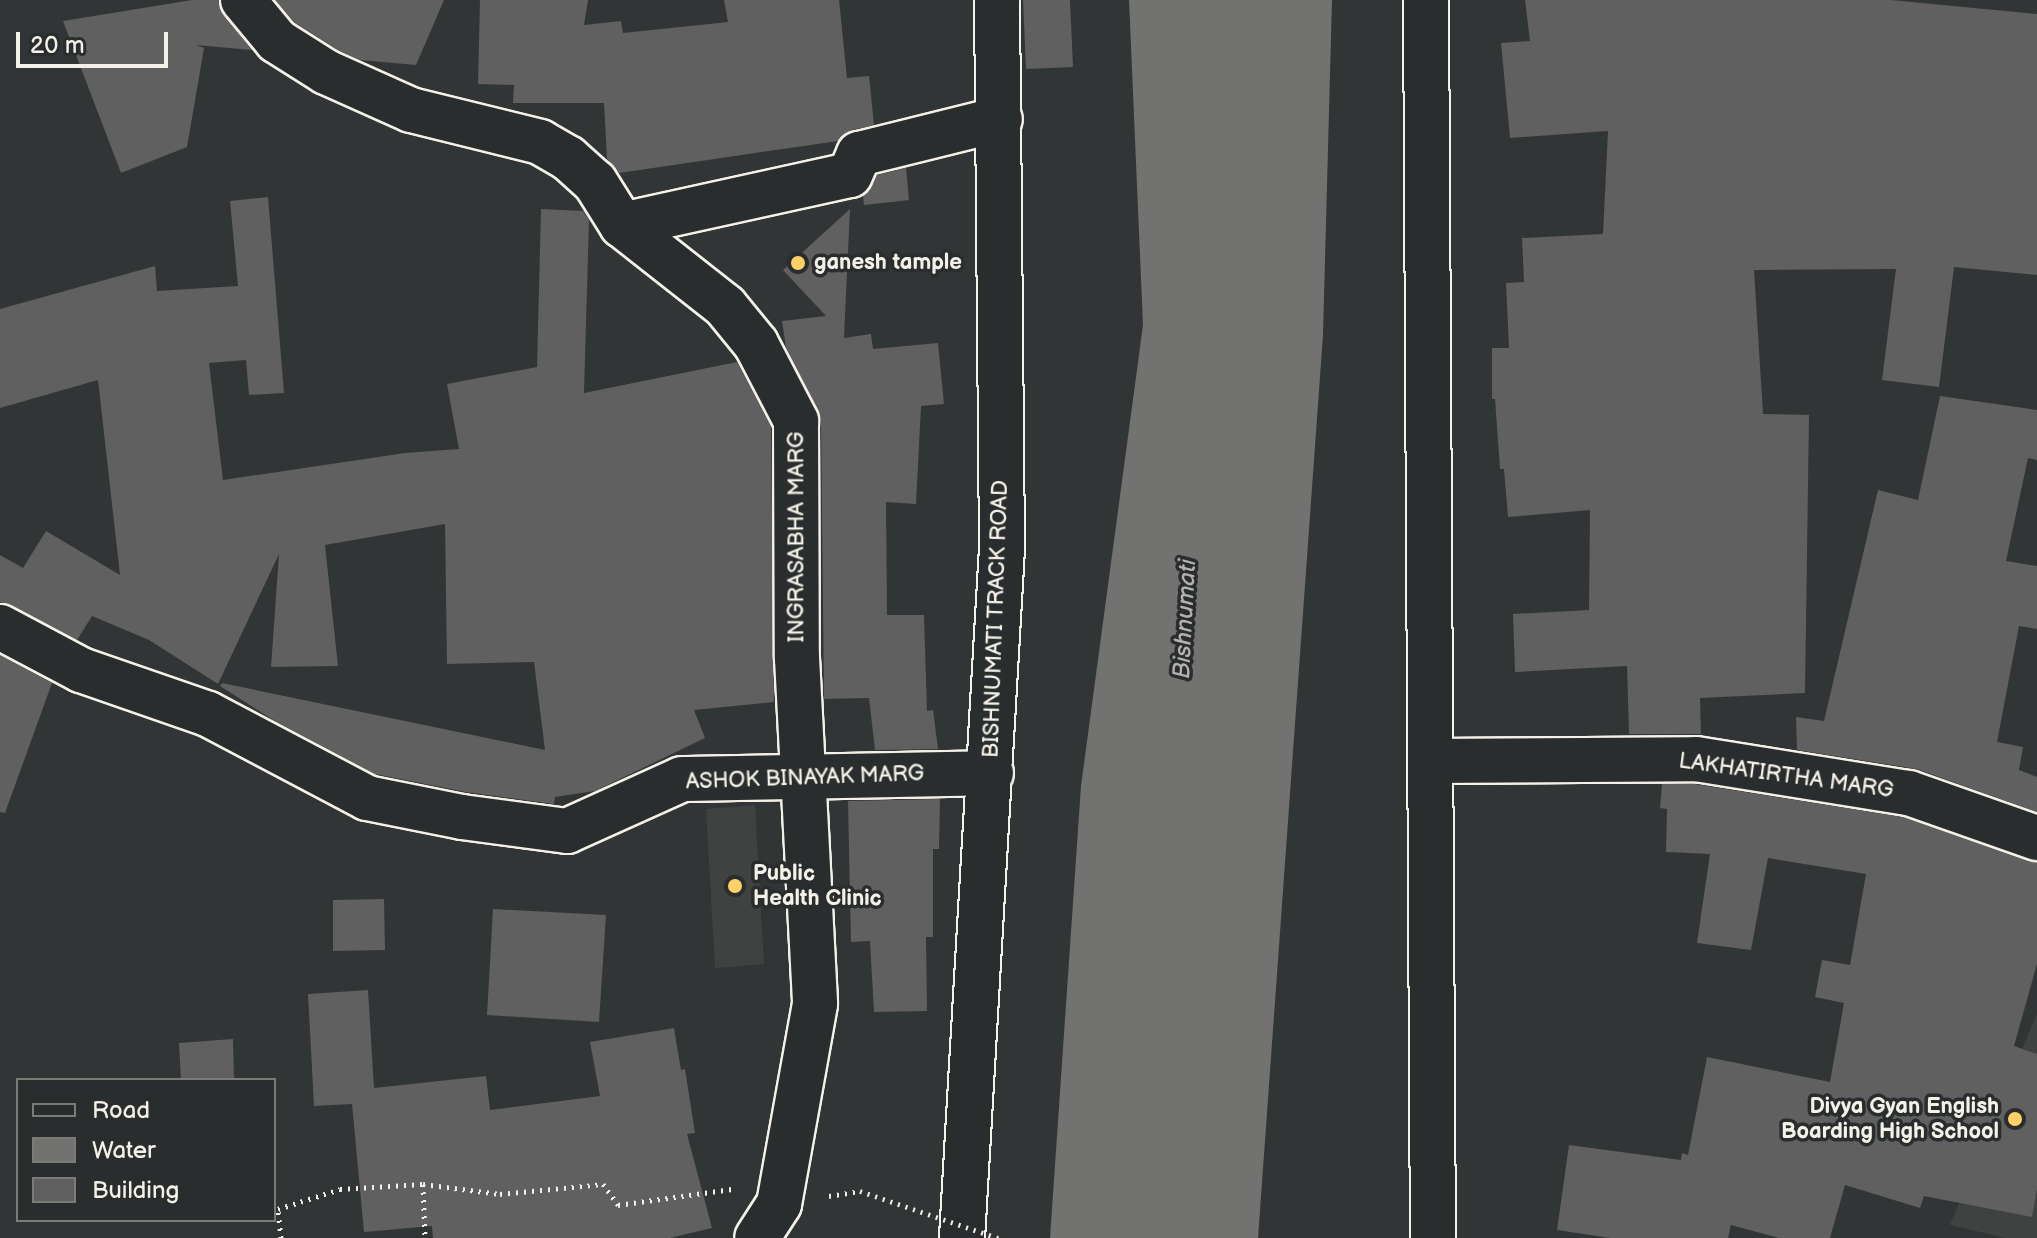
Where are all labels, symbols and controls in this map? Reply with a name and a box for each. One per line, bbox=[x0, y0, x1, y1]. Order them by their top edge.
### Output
scale bar bbox=[20, 16, 172, 66]
text: 20 m bbox=[30, 31, 85, 60]
place label: ganesh tample bbox=[814, 250, 962, 276]
marker: ganesh tample bbox=[789, 254, 807, 272]
street label: INGRASABHA MARG bbox=[784, 432, 810, 642]
street label: BISHNUMATI TRACK ROAD bbox=[978, 479, 1014, 759]
water label: Bishnumati bbox=[1167, 559, 1203, 679]
street label: LAKHATIRTHA MARG bbox=[1677, 748, 1895, 804]
street label: ASHOK BINAYAK MARG bbox=[685, 761, 925, 795]
place label: Public Health Clinic bbox=[753, 860, 882, 912]
marker: Public Health Clinic bbox=[724, 875, 746, 897]
legend bbox=[16, 1078, 276, 1222]
place label: Divya Gyan English Boarding High School bbox=[1781, 1093, 1999, 1144]
text: Road bbox=[92, 1096, 150, 1125]
marker: Divya Gyan English Boarding High School bbox=[2006, 1110, 2024, 1128]
text: Water bbox=[92, 1136, 156, 1165]
text: Building bbox=[92, 1176, 179, 1205]

